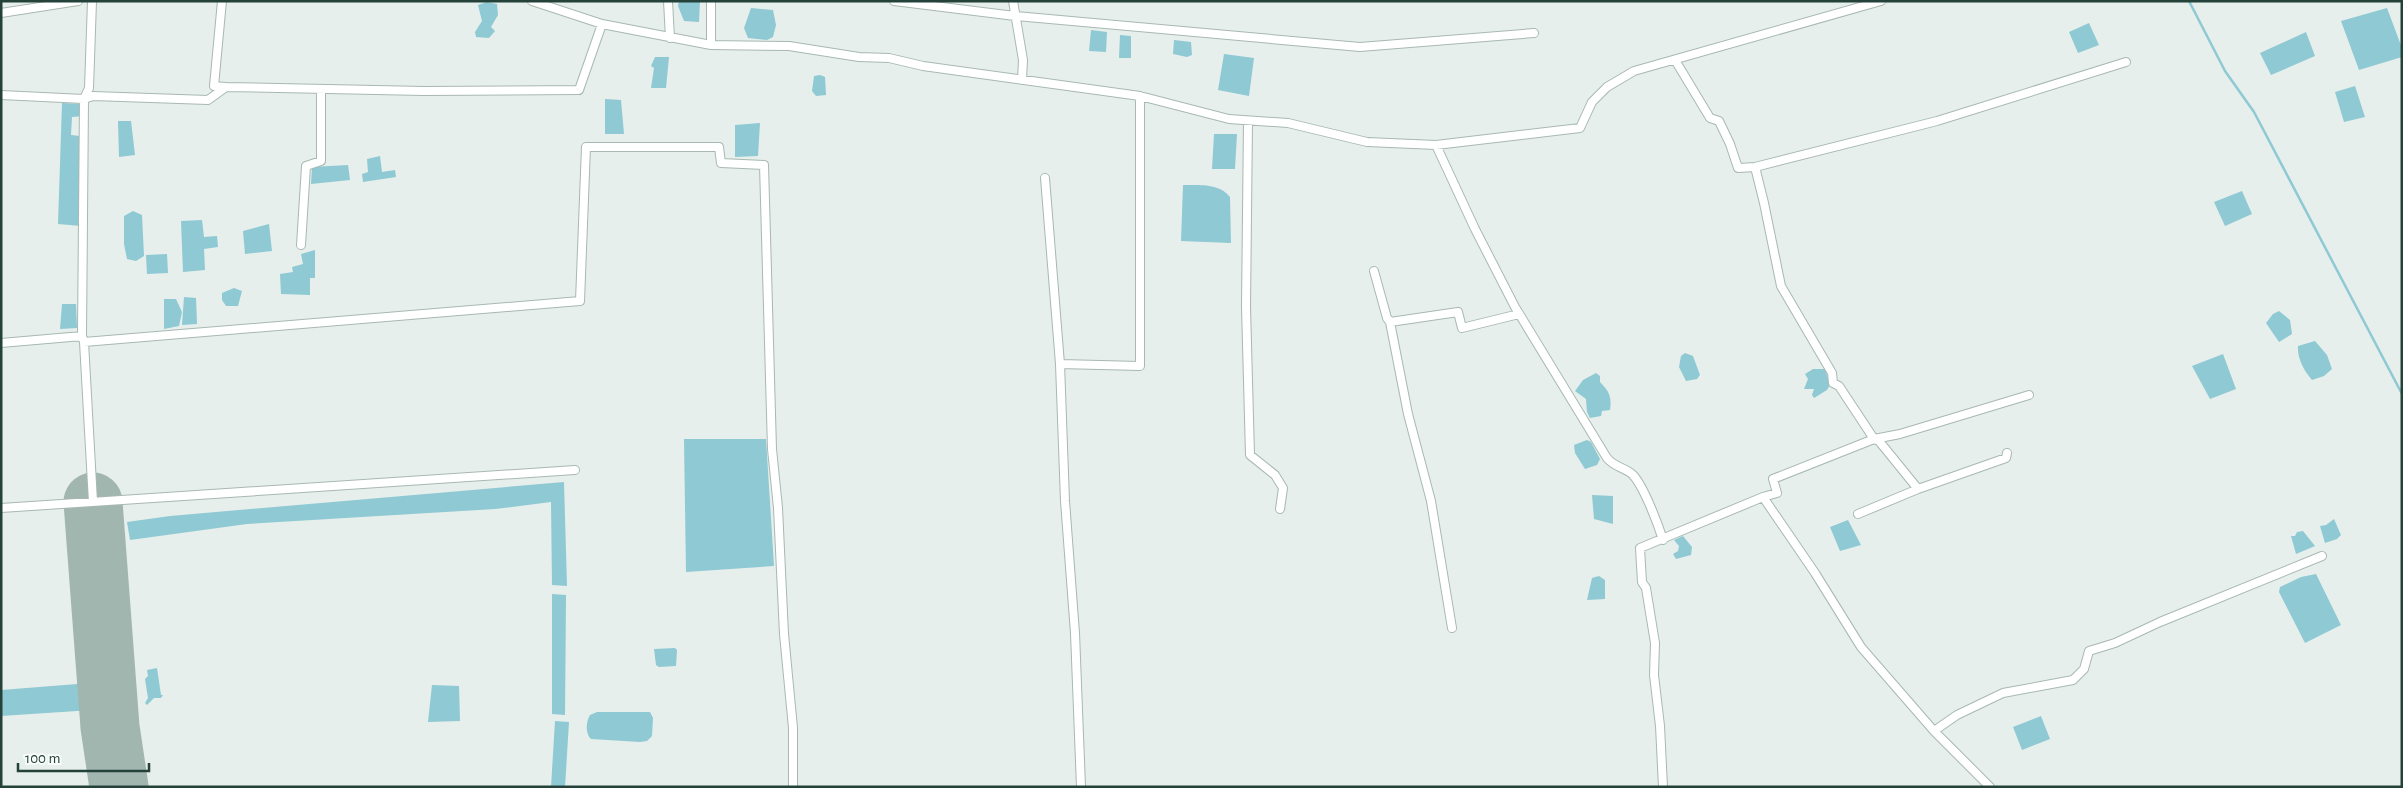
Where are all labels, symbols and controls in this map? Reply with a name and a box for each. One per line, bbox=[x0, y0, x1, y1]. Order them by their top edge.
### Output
scale bar bbox=[18, 740, 149, 772]
text: 100 m bbox=[25, 751, 60, 766]

